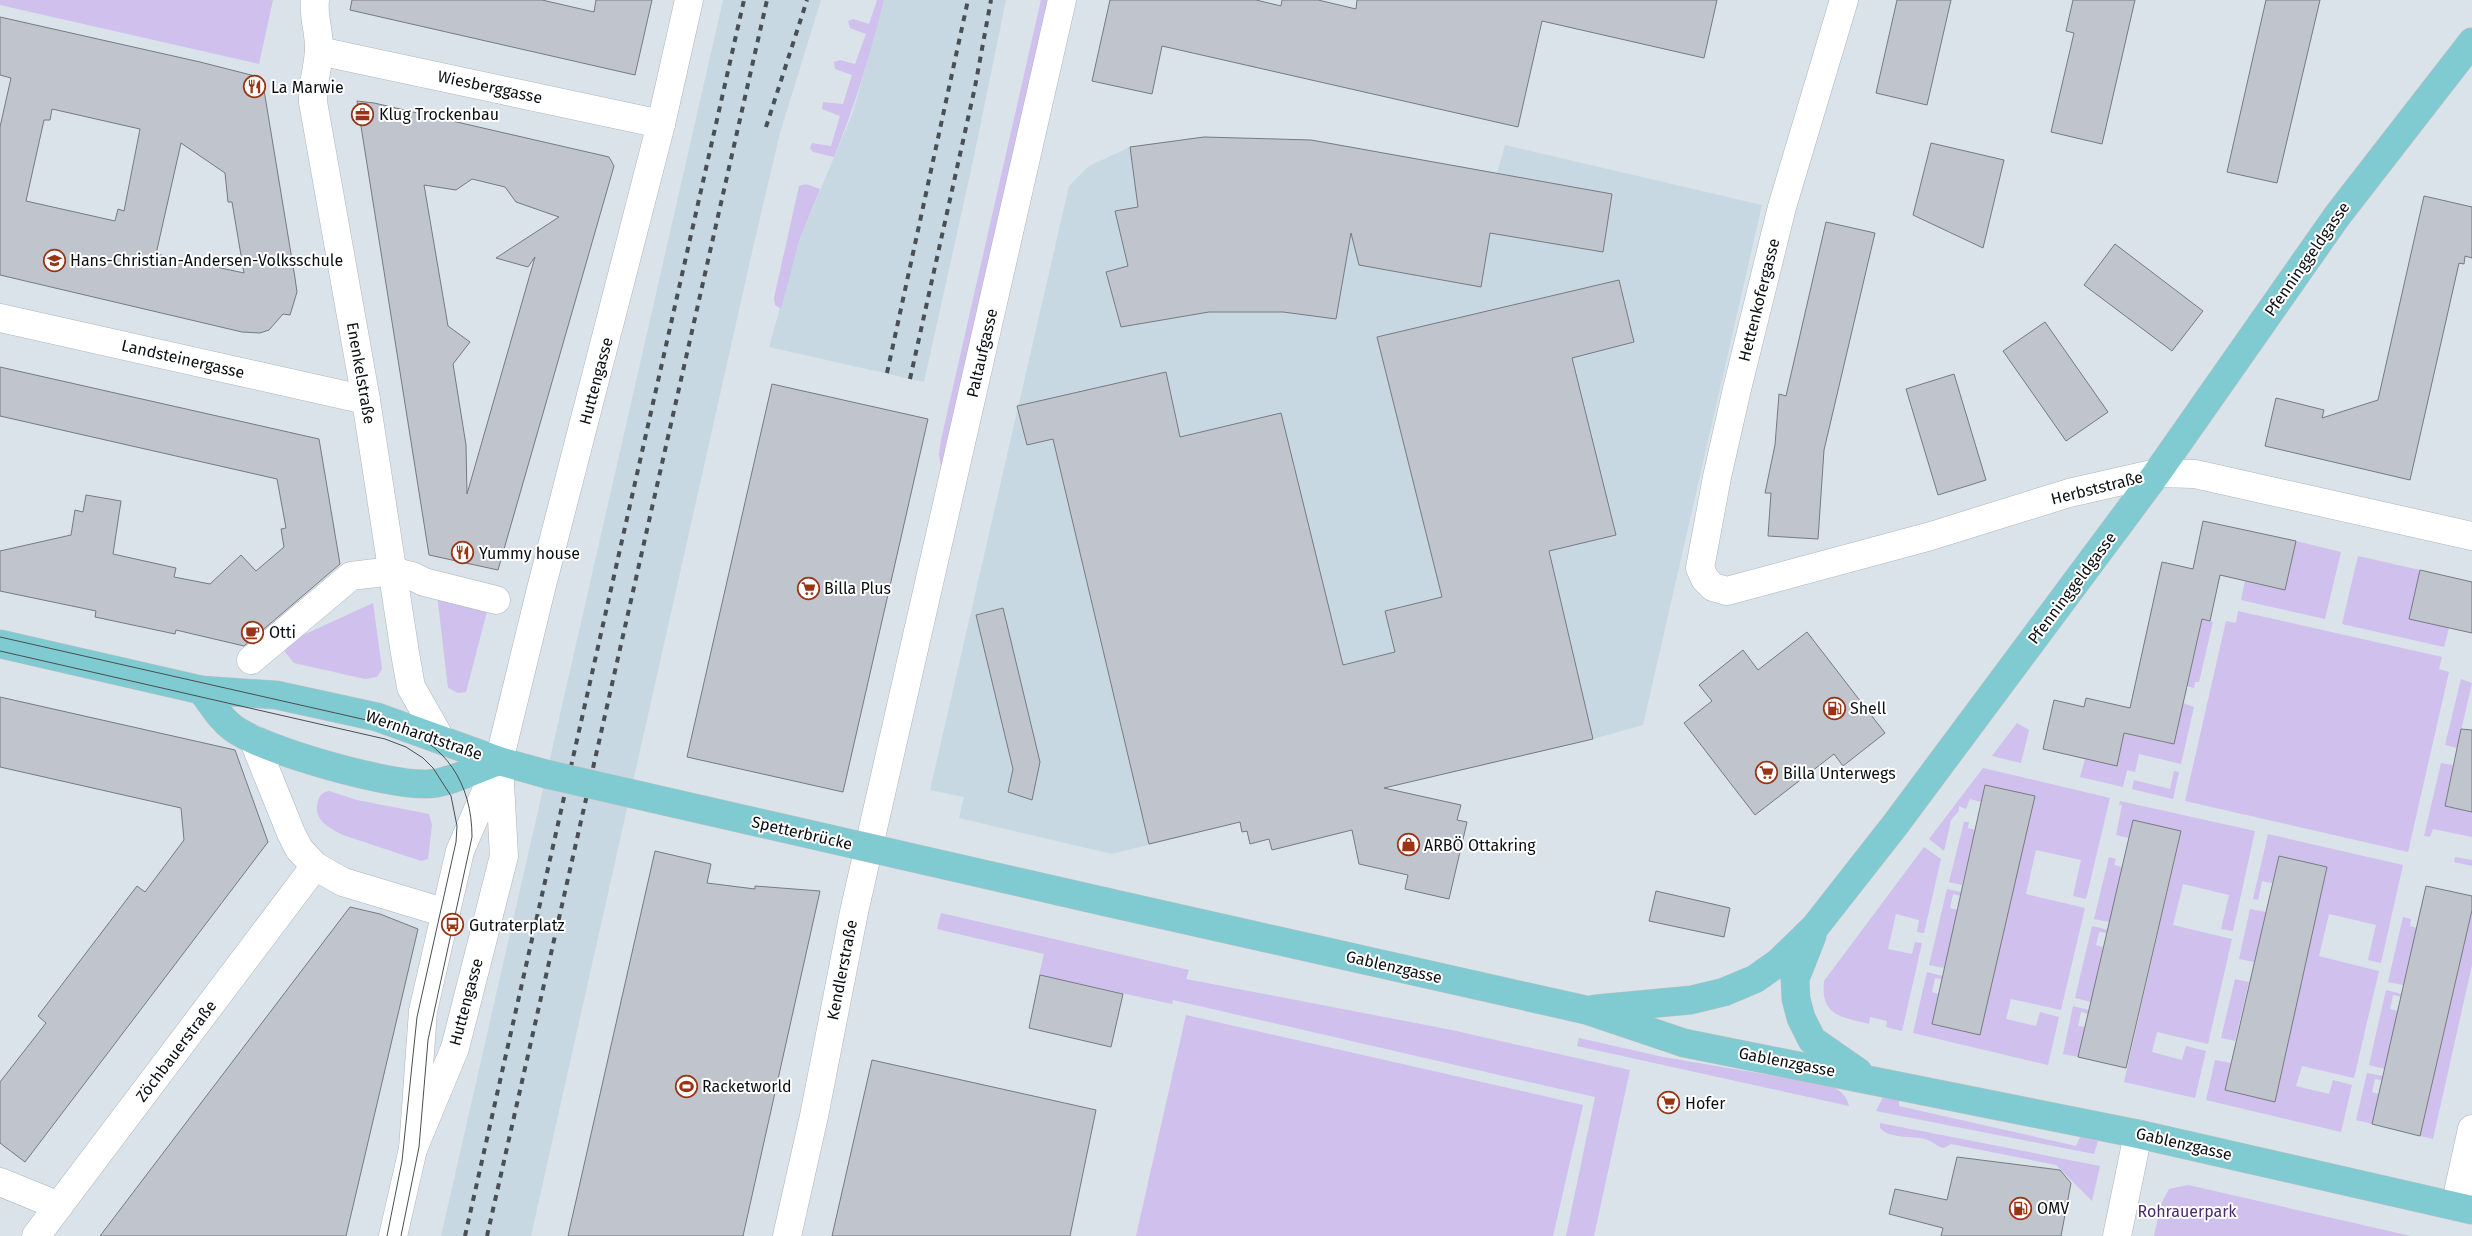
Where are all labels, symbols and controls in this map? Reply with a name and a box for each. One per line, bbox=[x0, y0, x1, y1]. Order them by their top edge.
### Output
street label: Wiesberggasse bbox=[436, 67, 544, 107]
restaurant icon: La Marwie bbox=[243, 75, 267, 99]
place label: La Marwie bbox=[271, 78, 344, 97]
office icon: Klug Trockenbau bbox=[351, 102, 375, 126]
place label: Klug Trockenbau bbox=[379, 105, 499, 124]
street label: Pfenninggeldgasse bbox=[2260, 198, 2354, 320]
street label: Hettenkofergasse bbox=[1735, 236, 1783, 364]
school or university icon: Hans-Christian-Andersen-Volksschule bbox=[42, 248, 66, 272]
place label: Hans-Christian-Andersen-Volksschule bbox=[70, 251, 343, 270]
street label: Paltaufgasse bbox=[963, 307, 1001, 399]
street label: Enenkelstraße bbox=[343, 321, 379, 425]
street label: Huttengasse bbox=[575, 335, 617, 427]
street label: Landsteinergasse bbox=[120, 336, 246, 382]
street label: Herbststraße bbox=[2049, 467, 2145, 509]
street label: Pfenninggeldgasse bbox=[2024, 528, 2120, 648]
restaurant icon: Yummy house bbox=[451, 541, 475, 565]
place label: Yummy house bbox=[479, 544, 580, 563]
supermarket icon: Billa Plus bbox=[796, 576, 820, 600]
place label: Billa Plus bbox=[824, 579, 891, 598]
cafe icon: Otti bbox=[241, 620, 265, 644]
place label: Otti bbox=[269, 623, 296, 642]
fuel station icon: Shell bbox=[1822, 696, 1846, 720]
place label: Shell bbox=[1850, 699, 1887, 718]
street label: Wernhardtstraße bbox=[363, 706, 485, 764]
supermarket icon: Billa Unterwegs bbox=[1755, 761, 1779, 785]
place label: Billa Unterwegs bbox=[1783, 764, 1896, 783]
street label: Spetterbrücke bbox=[750, 812, 854, 854]
shop icon: ARBÖ Ottakring bbox=[1396, 833, 1420, 857]
place label: ARBÖ Ottakring bbox=[1424, 836, 1536, 855]
bus stop icon: Gutraterplatz bbox=[441, 913, 465, 937]
place label: Gutraterplatz bbox=[469, 916, 565, 935]
street label: Kendlerstraße bbox=[823, 918, 861, 1022]
street label: Gablenzgasse bbox=[1344, 947, 1444, 987]
street label: Huttengasse bbox=[445, 956, 487, 1048]
street label: Zöchbauerstraße bbox=[132, 996, 220, 1106]
street label: Gablenzgasse bbox=[1737, 1043, 1837, 1081]
sports icon: Racketworld bbox=[674, 1074, 698, 1098]
place label: Racketworld bbox=[702, 1077, 792, 1096]
supermarket icon: Hofer bbox=[1657, 1091, 1681, 1115]
place label: Hofer bbox=[1685, 1094, 1726, 1113]
street label: Gablenzgasse bbox=[2134, 1124, 2234, 1164]
fuel station icon: OMV bbox=[2009, 1196, 2033, 1220]
place label: OMV bbox=[2037, 1199, 2069, 1218]
park label: Rohrauerpark bbox=[2137, 1202, 2237, 1221]

